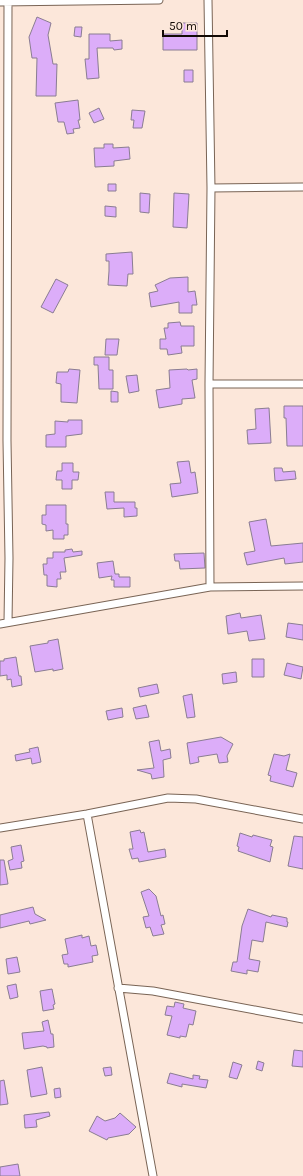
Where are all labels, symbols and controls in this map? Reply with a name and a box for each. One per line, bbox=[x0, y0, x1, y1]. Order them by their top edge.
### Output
scale bar bbox=[163, 12, 227, 38]
text: 50 m bbox=[169, 19, 197, 33]

